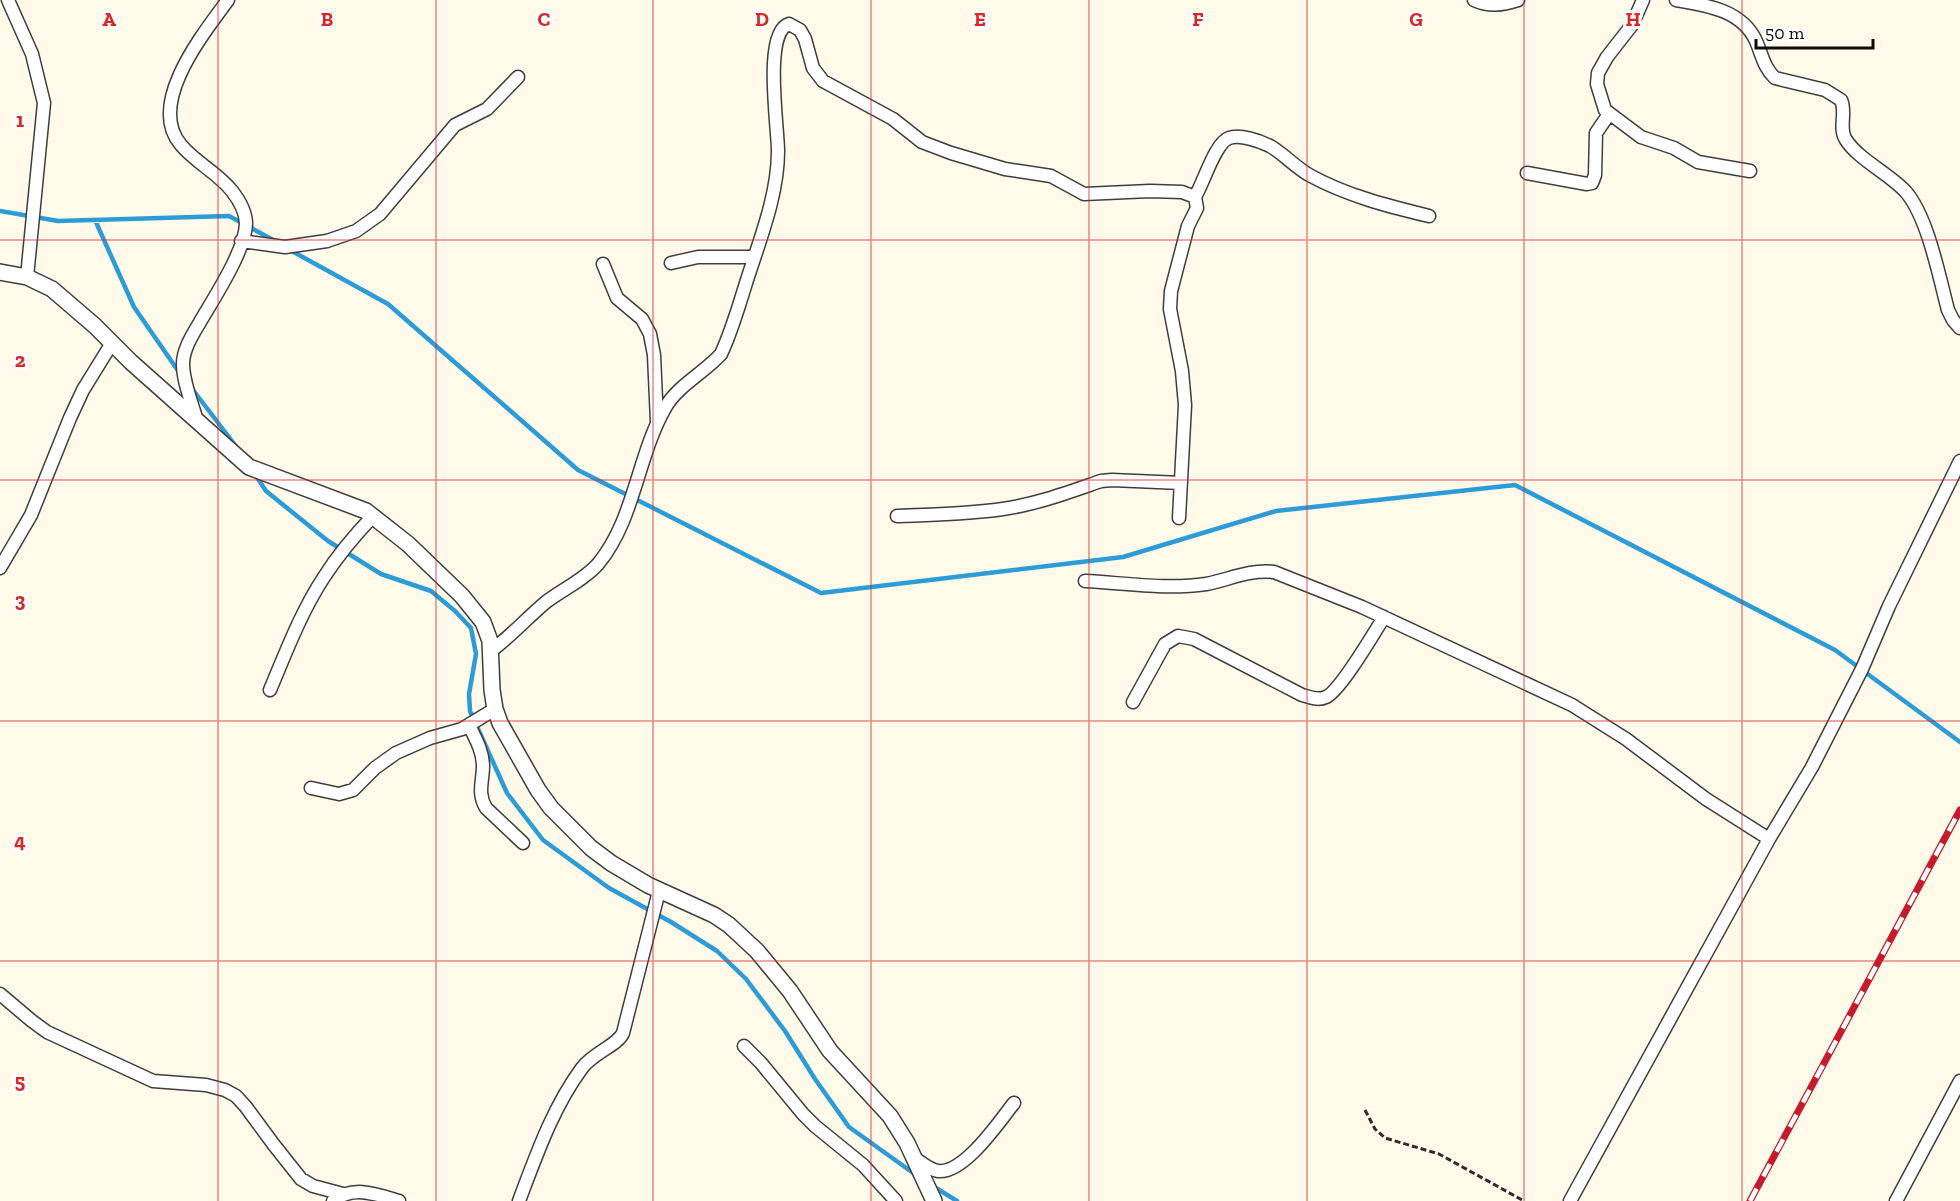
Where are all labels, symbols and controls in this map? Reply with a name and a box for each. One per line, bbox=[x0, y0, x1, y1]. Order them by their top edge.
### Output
text: A bbox=[102, 7, 116, 31]
text: B bbox=[321, 7, 333, 31]
text: C bbox=[538, 7, 551, 31]
text: D bbox=[755, 7, 769, 31]
text: E bbox=[974, 7, 986, 31]
text: F bbox=[1192, 7, 1204, 31]
text: G bbox=[1409, 7, 1423, 31]
text: H bbox=[1625, 7, 1641, 31]
scale bar bbox=[1756, 12, 1873, 50]
text: 50 m bbox=[1765, 22, 1805, 44]
text: 1 bbox=[16, 108, 24, 132]
text: 2 bbox=[15, 348, 26, 372]
text: 3 bbox=[15, 588, 26, 612]
text: 4 bbox=[14, 829, 26, 853]
text: 5 bbox=[15, 1069, 25, 1093]

